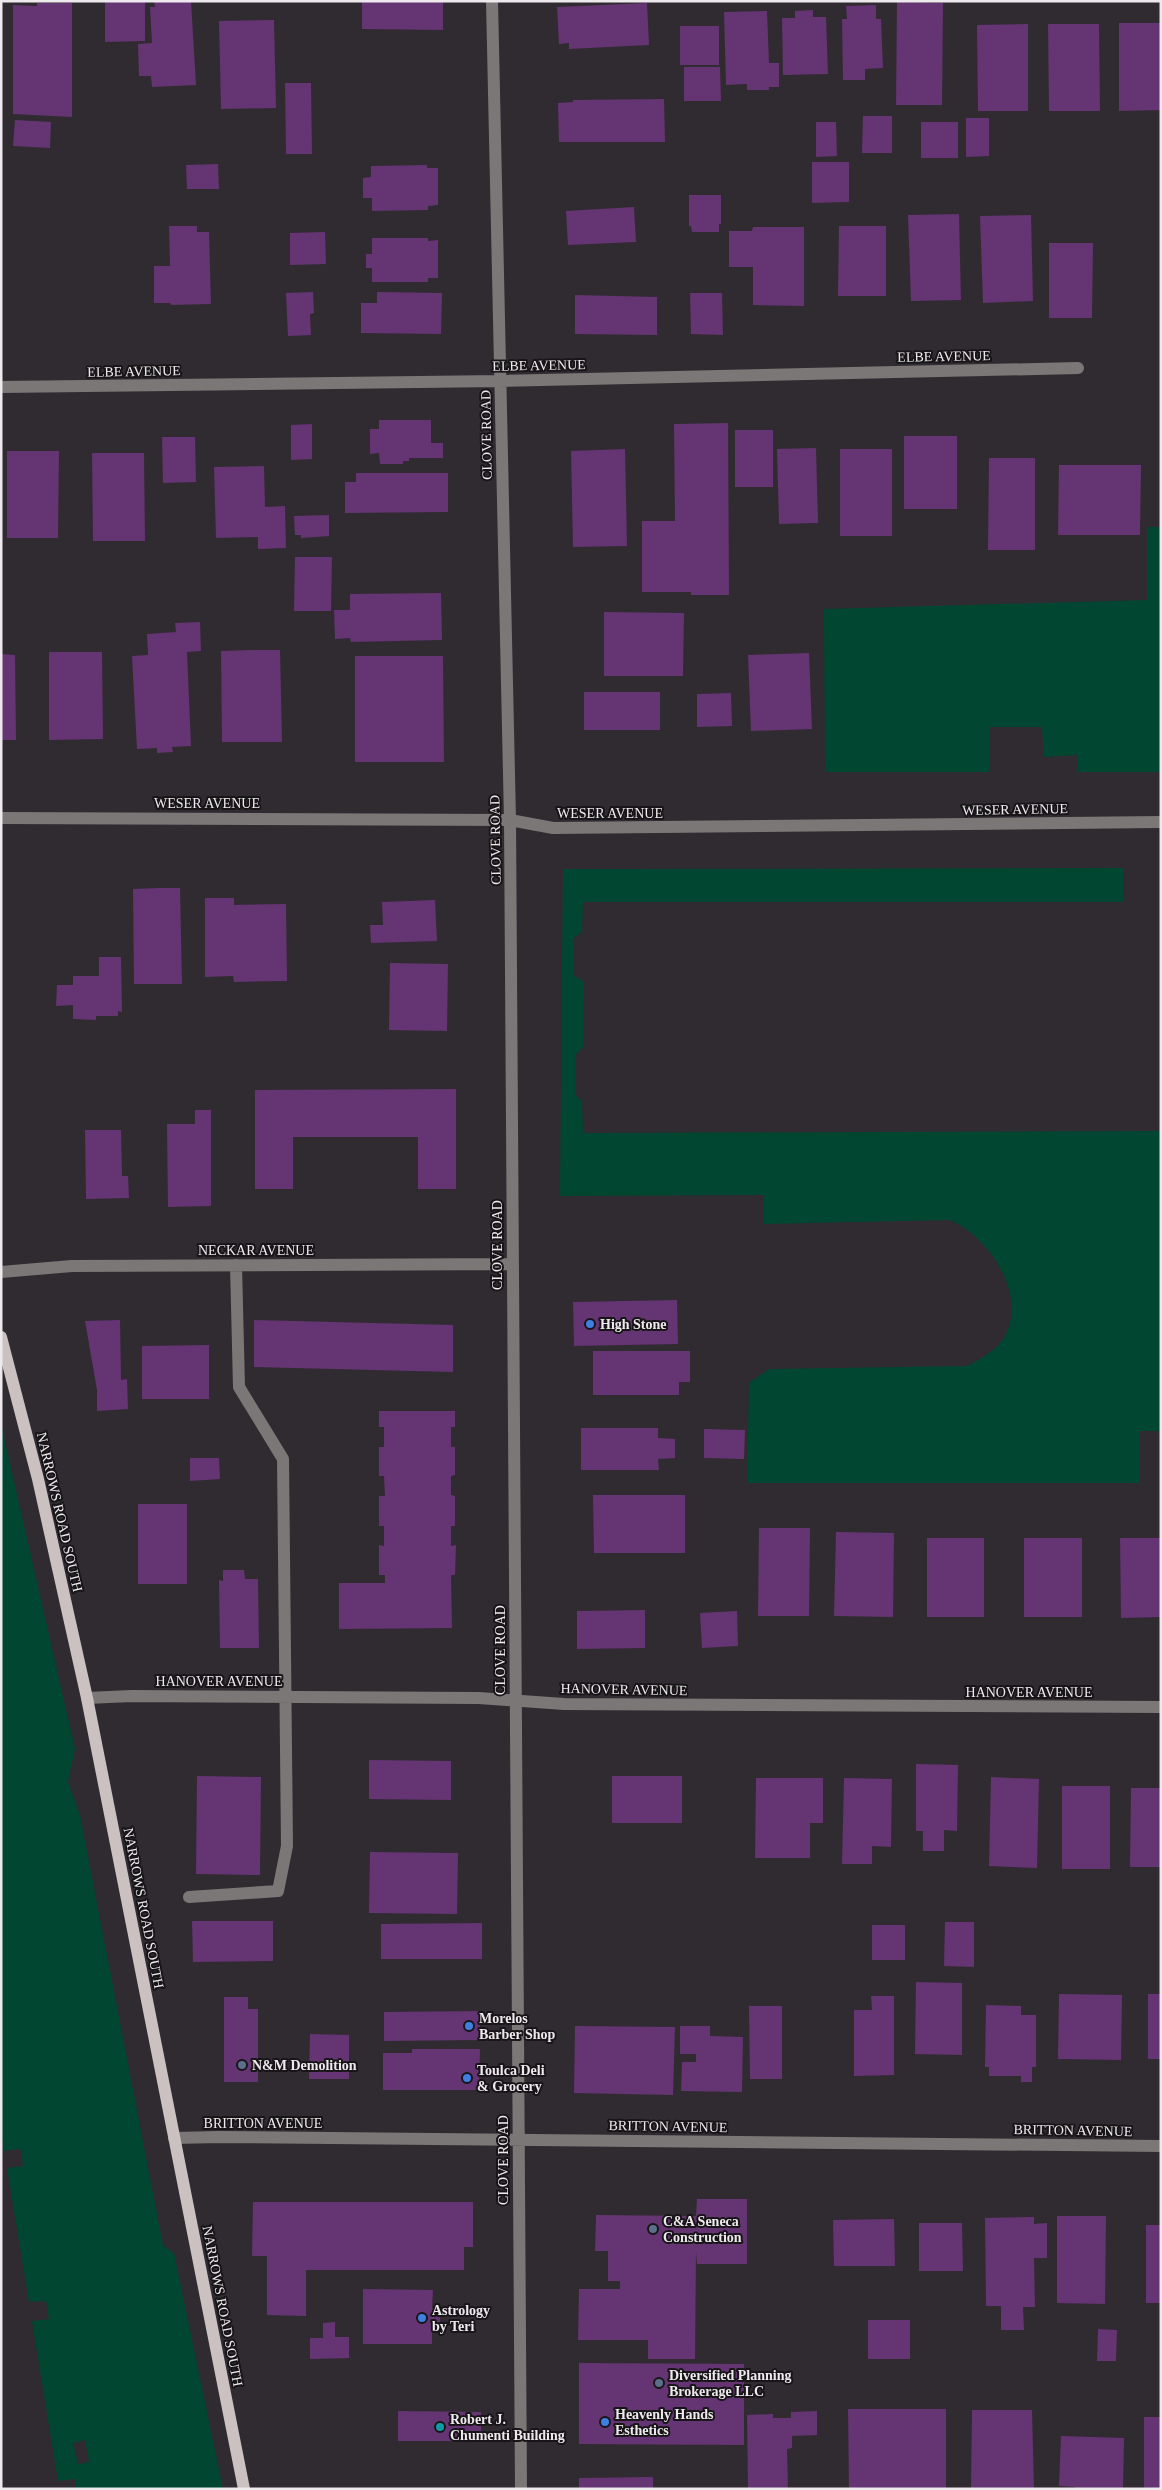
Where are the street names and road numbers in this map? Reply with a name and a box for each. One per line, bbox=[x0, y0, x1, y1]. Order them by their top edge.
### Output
street label: ELBE AVENUE bbox=[897, 348, 991, 365]
street label: ELBE AVENUE bbox=[492, 357, 586, 374]
street label: ELBE AVENUE bbox=[87, 363, 181, 380]
street label: CLOVE ROAD bbox=[478, 390, 495, 480]
street label: CLOVE ROAD bbox=[487, 795, 504, 885]
street label: WESER AVENUE bbox=[154, 796, 260, 811]
street label: WESER AVENUE bbox=[962, 801, 1068, 818]
street label: WESER AVENUE bbox=[557, 806, 663, 821]
street label: CLOVE ROAD bbox=[490, 1200, 505, 1290]
street label: NECKAR AVENUE bbox=[198, 1243, 314, 1258]
street label: NARROWS ROAD SOUTH bbox=[34, 1431, 85, 1593]
street label: CLOVE ROAD bbox=[493, 1605, 508, 1695]
street label: HANOVER AVENUE bbox=[156, 1674, 282, 1689]
street label: HANOVER AVENUE bbox=[560, 1681, 688, 1698]
street label: HANOVER AVENUE bbox=[966, 1685, 1092, 1700]
street label: NARROWS ROAD SOUTH bbox=[121, 1826, 166, 1990]
street label: CLOVE ROAD bbox=[496, 2115, 511, 2205]
street label: BRITTON AVENUE bbox=[204, 2116, 322, 2131]
street label: BRITTON AVENUE bbox=[608, 2118, 728, 2135]
street label: BRITTON AVENUE bbox=[1013, 2122, 1133, 2139]
street label: NARROWS ROAD SOUTH bbox=[200, 2224, 245, 2388]

